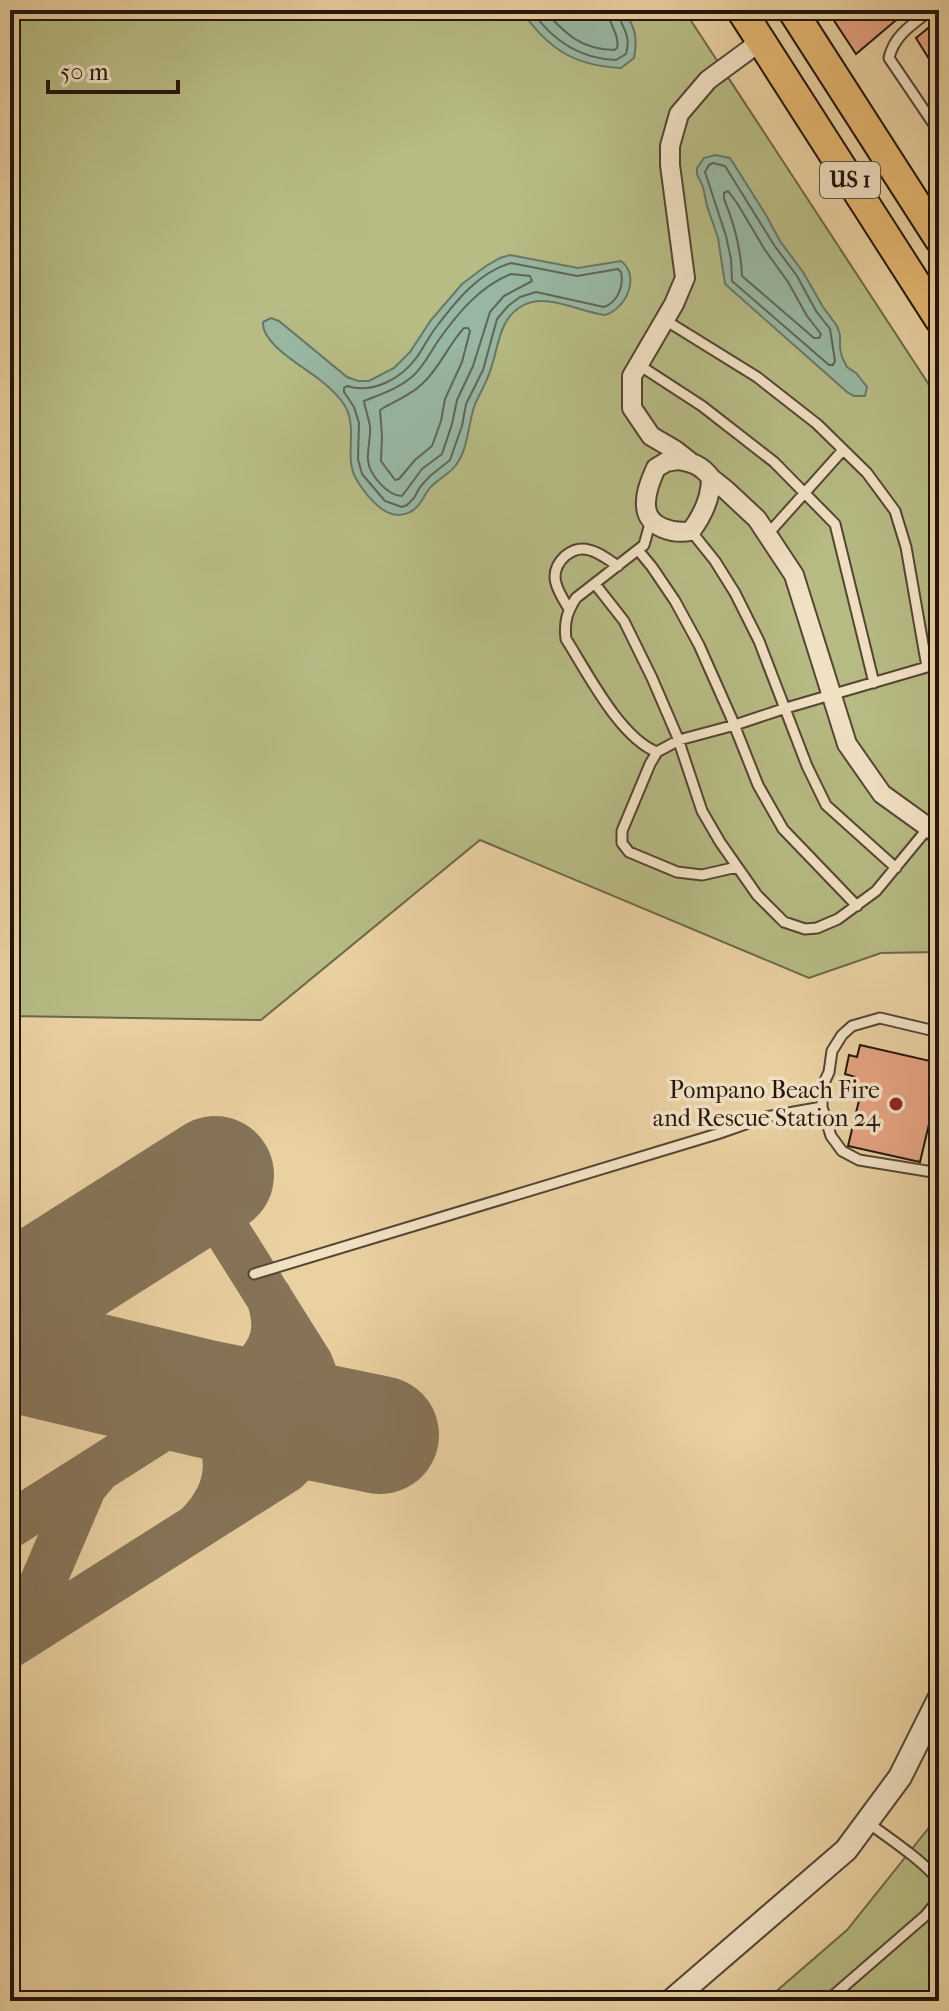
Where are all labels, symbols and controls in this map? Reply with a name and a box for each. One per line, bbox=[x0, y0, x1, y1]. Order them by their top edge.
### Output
scale bar bbox=[48, 44, 178, 94]
text: 50 m bbox=[60, 58, 109, 86]
road number: US 1 bbox=[820, 162, 880, 198]
place label: Pompano Beach Fire and Rescue Station 24 bbox=[653, 1076, 881, 1132]
marker: Pompano Beach Fire and Rescue Station 24 bbox=[887, 1095, 905, 1113]

